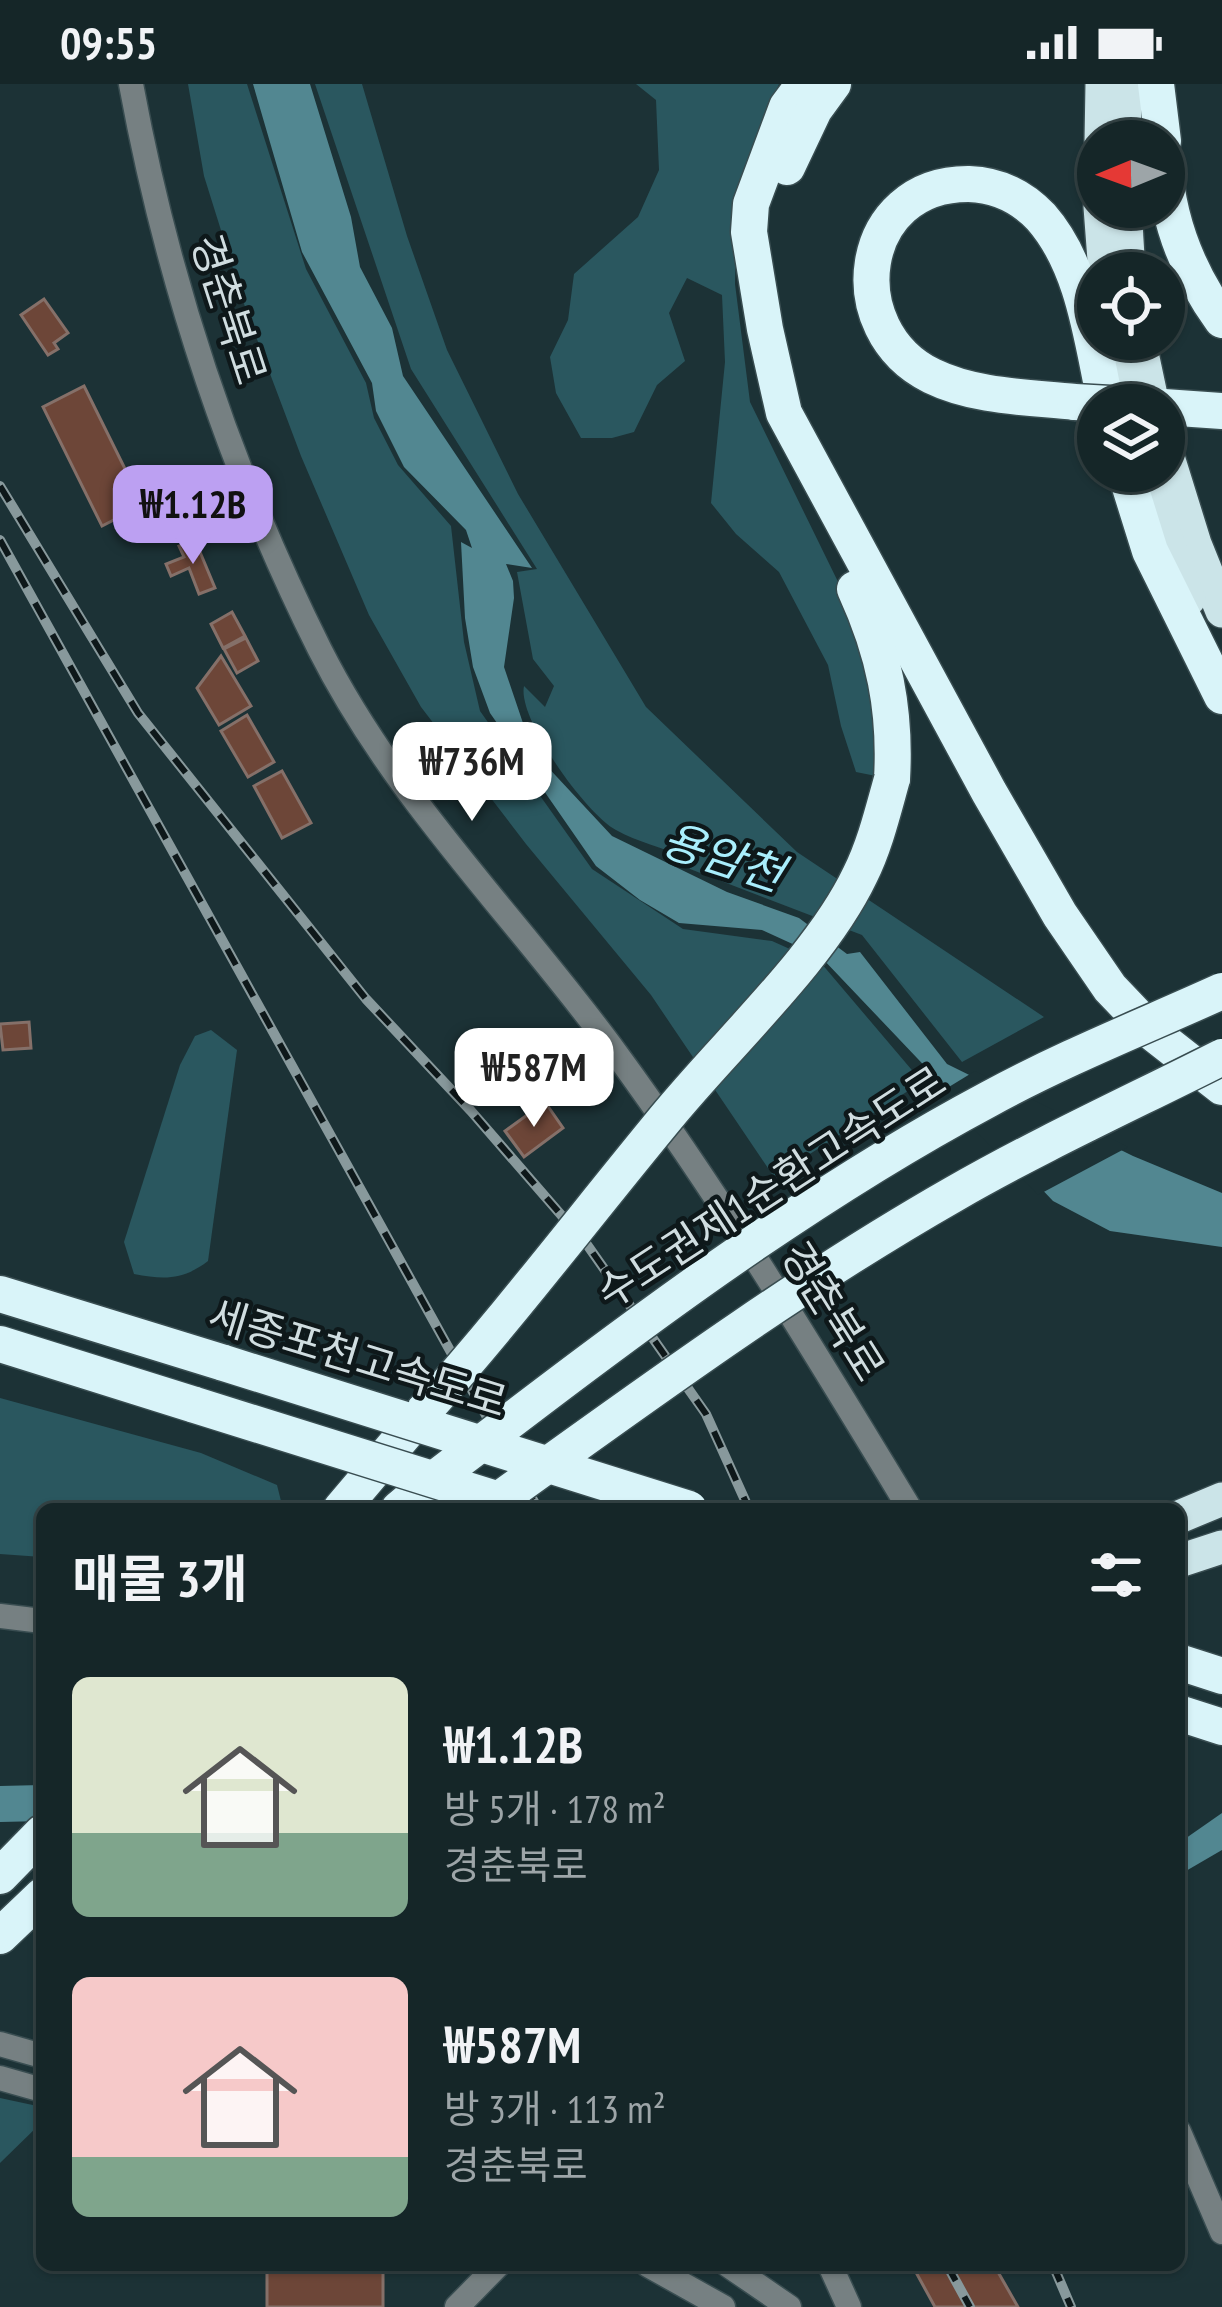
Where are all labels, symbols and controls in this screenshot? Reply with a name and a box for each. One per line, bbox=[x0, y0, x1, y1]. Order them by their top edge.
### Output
text: 09:55 bbox=[60, 13, 157, 71]
north arrow bbox=[1077, 120, 1185, 228]
map controls bbox=[1077, 120, 1185, 492]
street label: 경춘북로 bbox=[179, 227, 280, 391]
button: locate bbox=[1077, 252, 1185, 360]
button: layers bbox=[1077, 384, 1185, 492]
pin: ₩1.12B bbox=[95, 465, 291, 567]
text: ₩1.12B bbox=[140, 478, 246, 529]
pin: ₩736M bbox=[388, 722, 556, 824]
text: ₩736M bbox=[420, 735, 524, 786]
water label: 용암천 bbox=[655, 809, 796, 904]
pin: ₩587M bbox=[450, 1028, 618, 1130]
text: ₩587M bbox=[482, 1041, 586, 1092]
street label: 수도권제1순환고속도로 bbox=[586, 1053, 956, 1320]
street label: 경춘북로 bbox=[769, 1231, 898, 1391]
street label: 세종포천고속도로 bbox=[202, 1286, 514, 1429]
icon: filters bbox=[1083, 1542, 1149, 1608]
text: 매물 3개 bbox=[72, 1545, 248, 1611]
text: ₩1.12B bbox=[444, 1711, 583, 1777]
icon: home bbox=[168, 1725, 312, 1869]
text: 방 5개 · 178 m² bbox=[444, 1783, 666, 1834]
text: 경춘북로 bbox=[444, 1839, 588, 1890]
text: ₩587M bbox=[444, 2011, 581, 2077]
icon: home bbox=[168, 2025, 312, 2169]
text: 방 3개 · 113 m² bbox=[444, 2083, 666, 2134]
text: 경춘북로 bbox=[444, 2139, 588, 2190]

